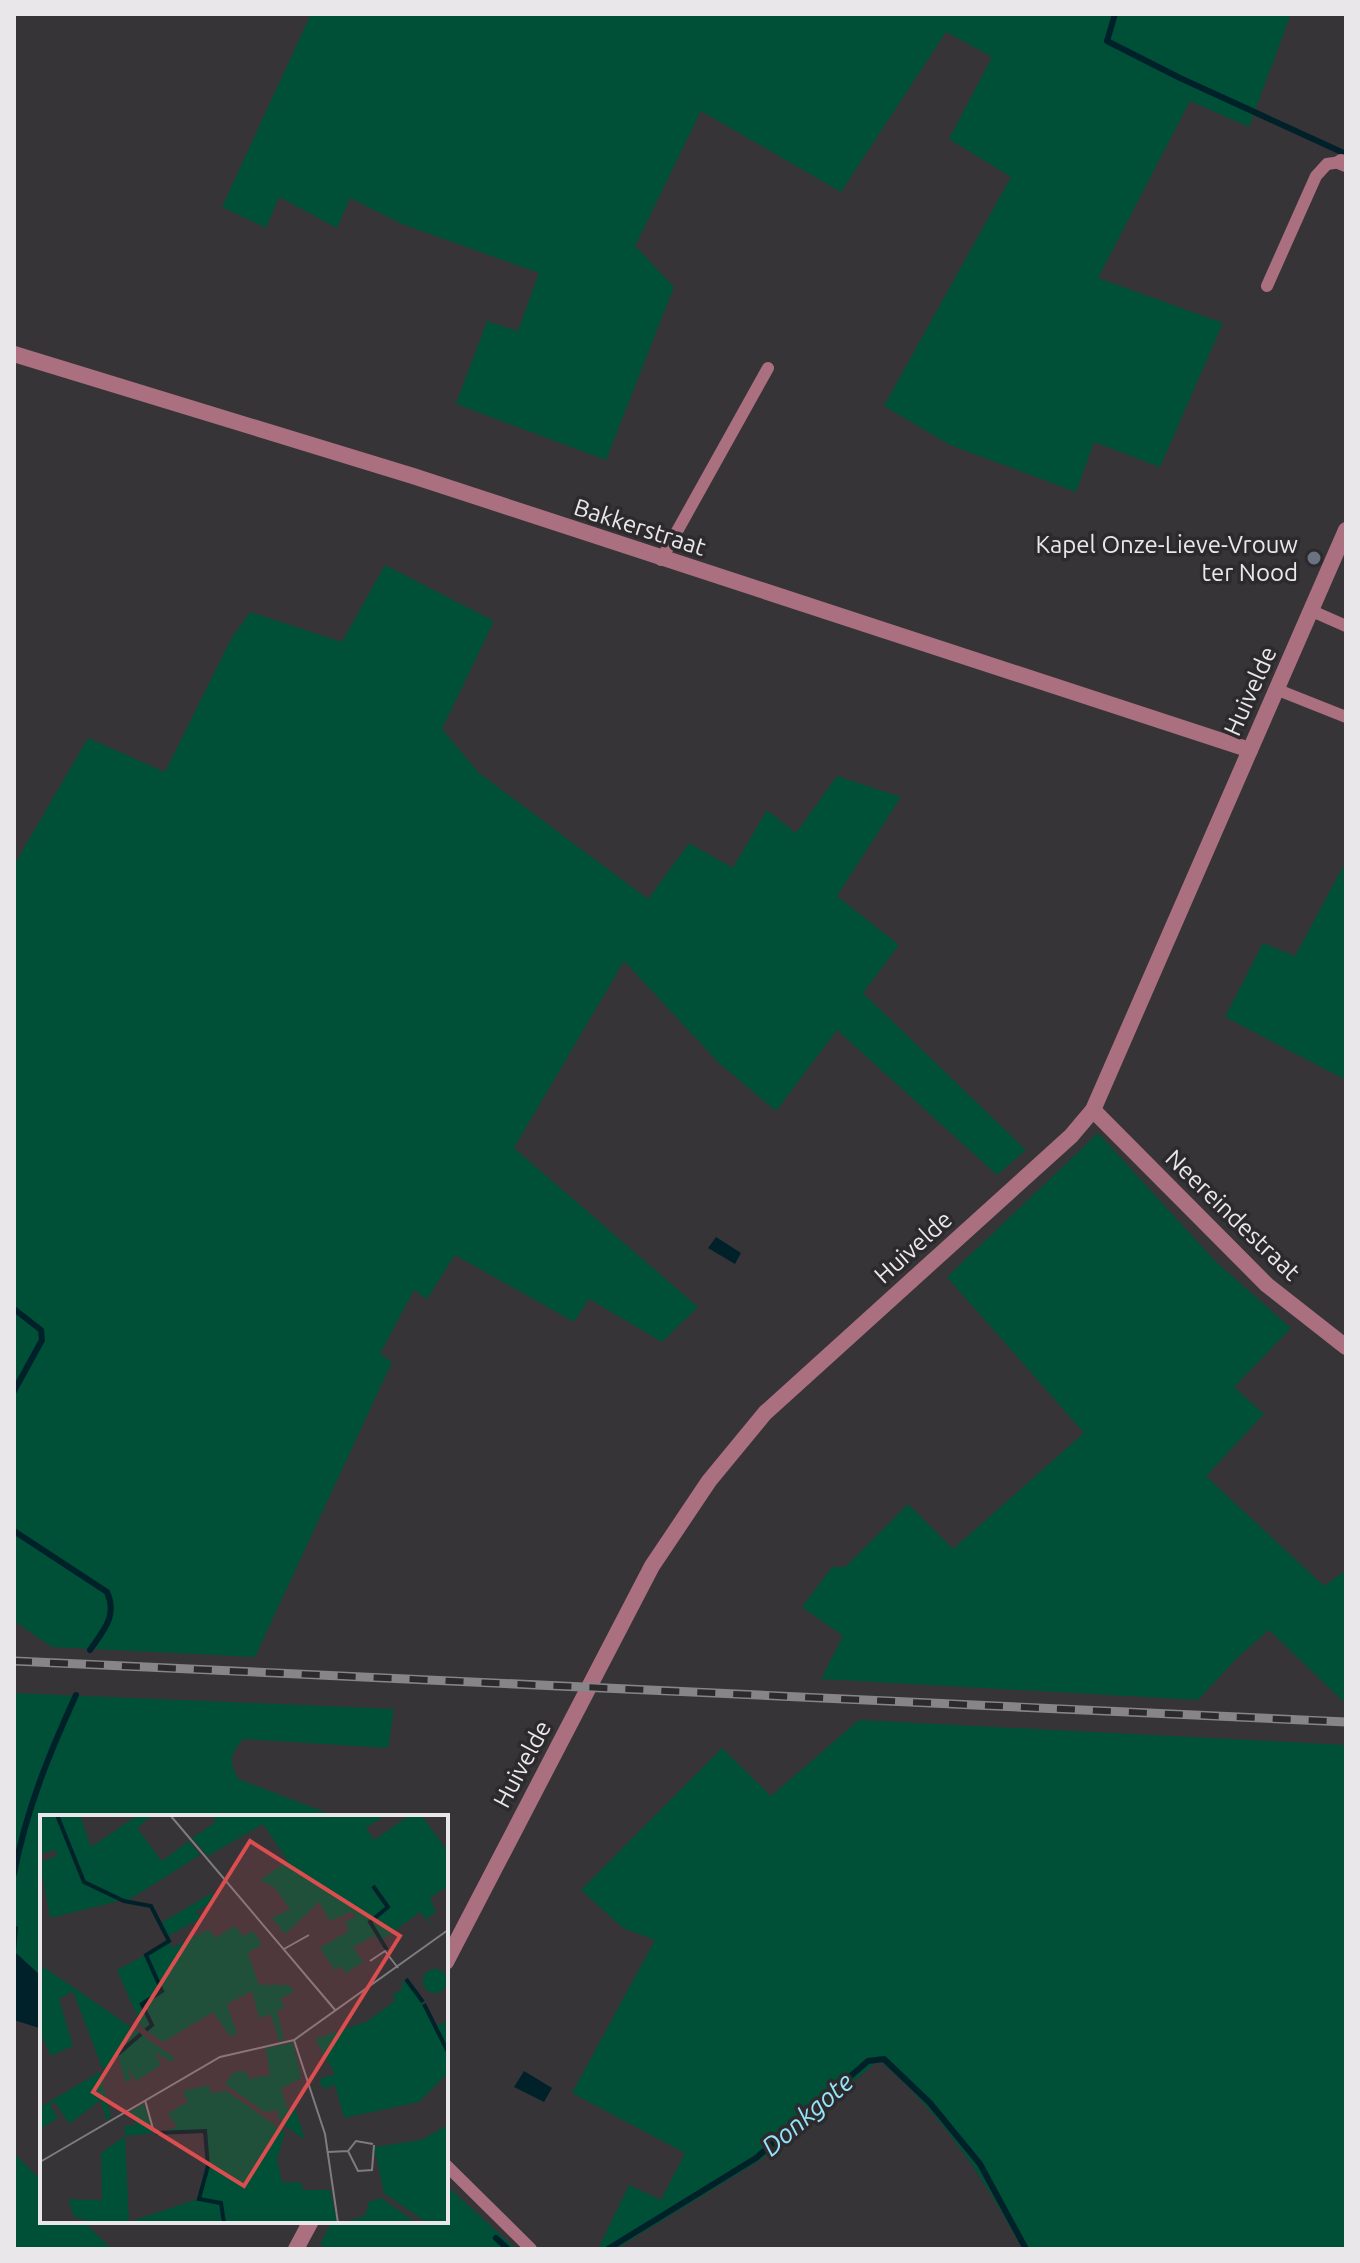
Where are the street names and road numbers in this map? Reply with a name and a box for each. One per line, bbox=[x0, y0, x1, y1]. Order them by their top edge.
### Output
street label: Bakkerstraat bbox=[571, 493, 710, 561]
street label: Huivelde bbox=[1218, 642, 1282, 740]
street label: Neereindestraat bbox=[1160, 1144, 1306, 1286]
street label: Huivelde bbox=[869, 1205, 957, 1289]
street label: Huivelde bbox=[488, 1716, 556, 1812]

